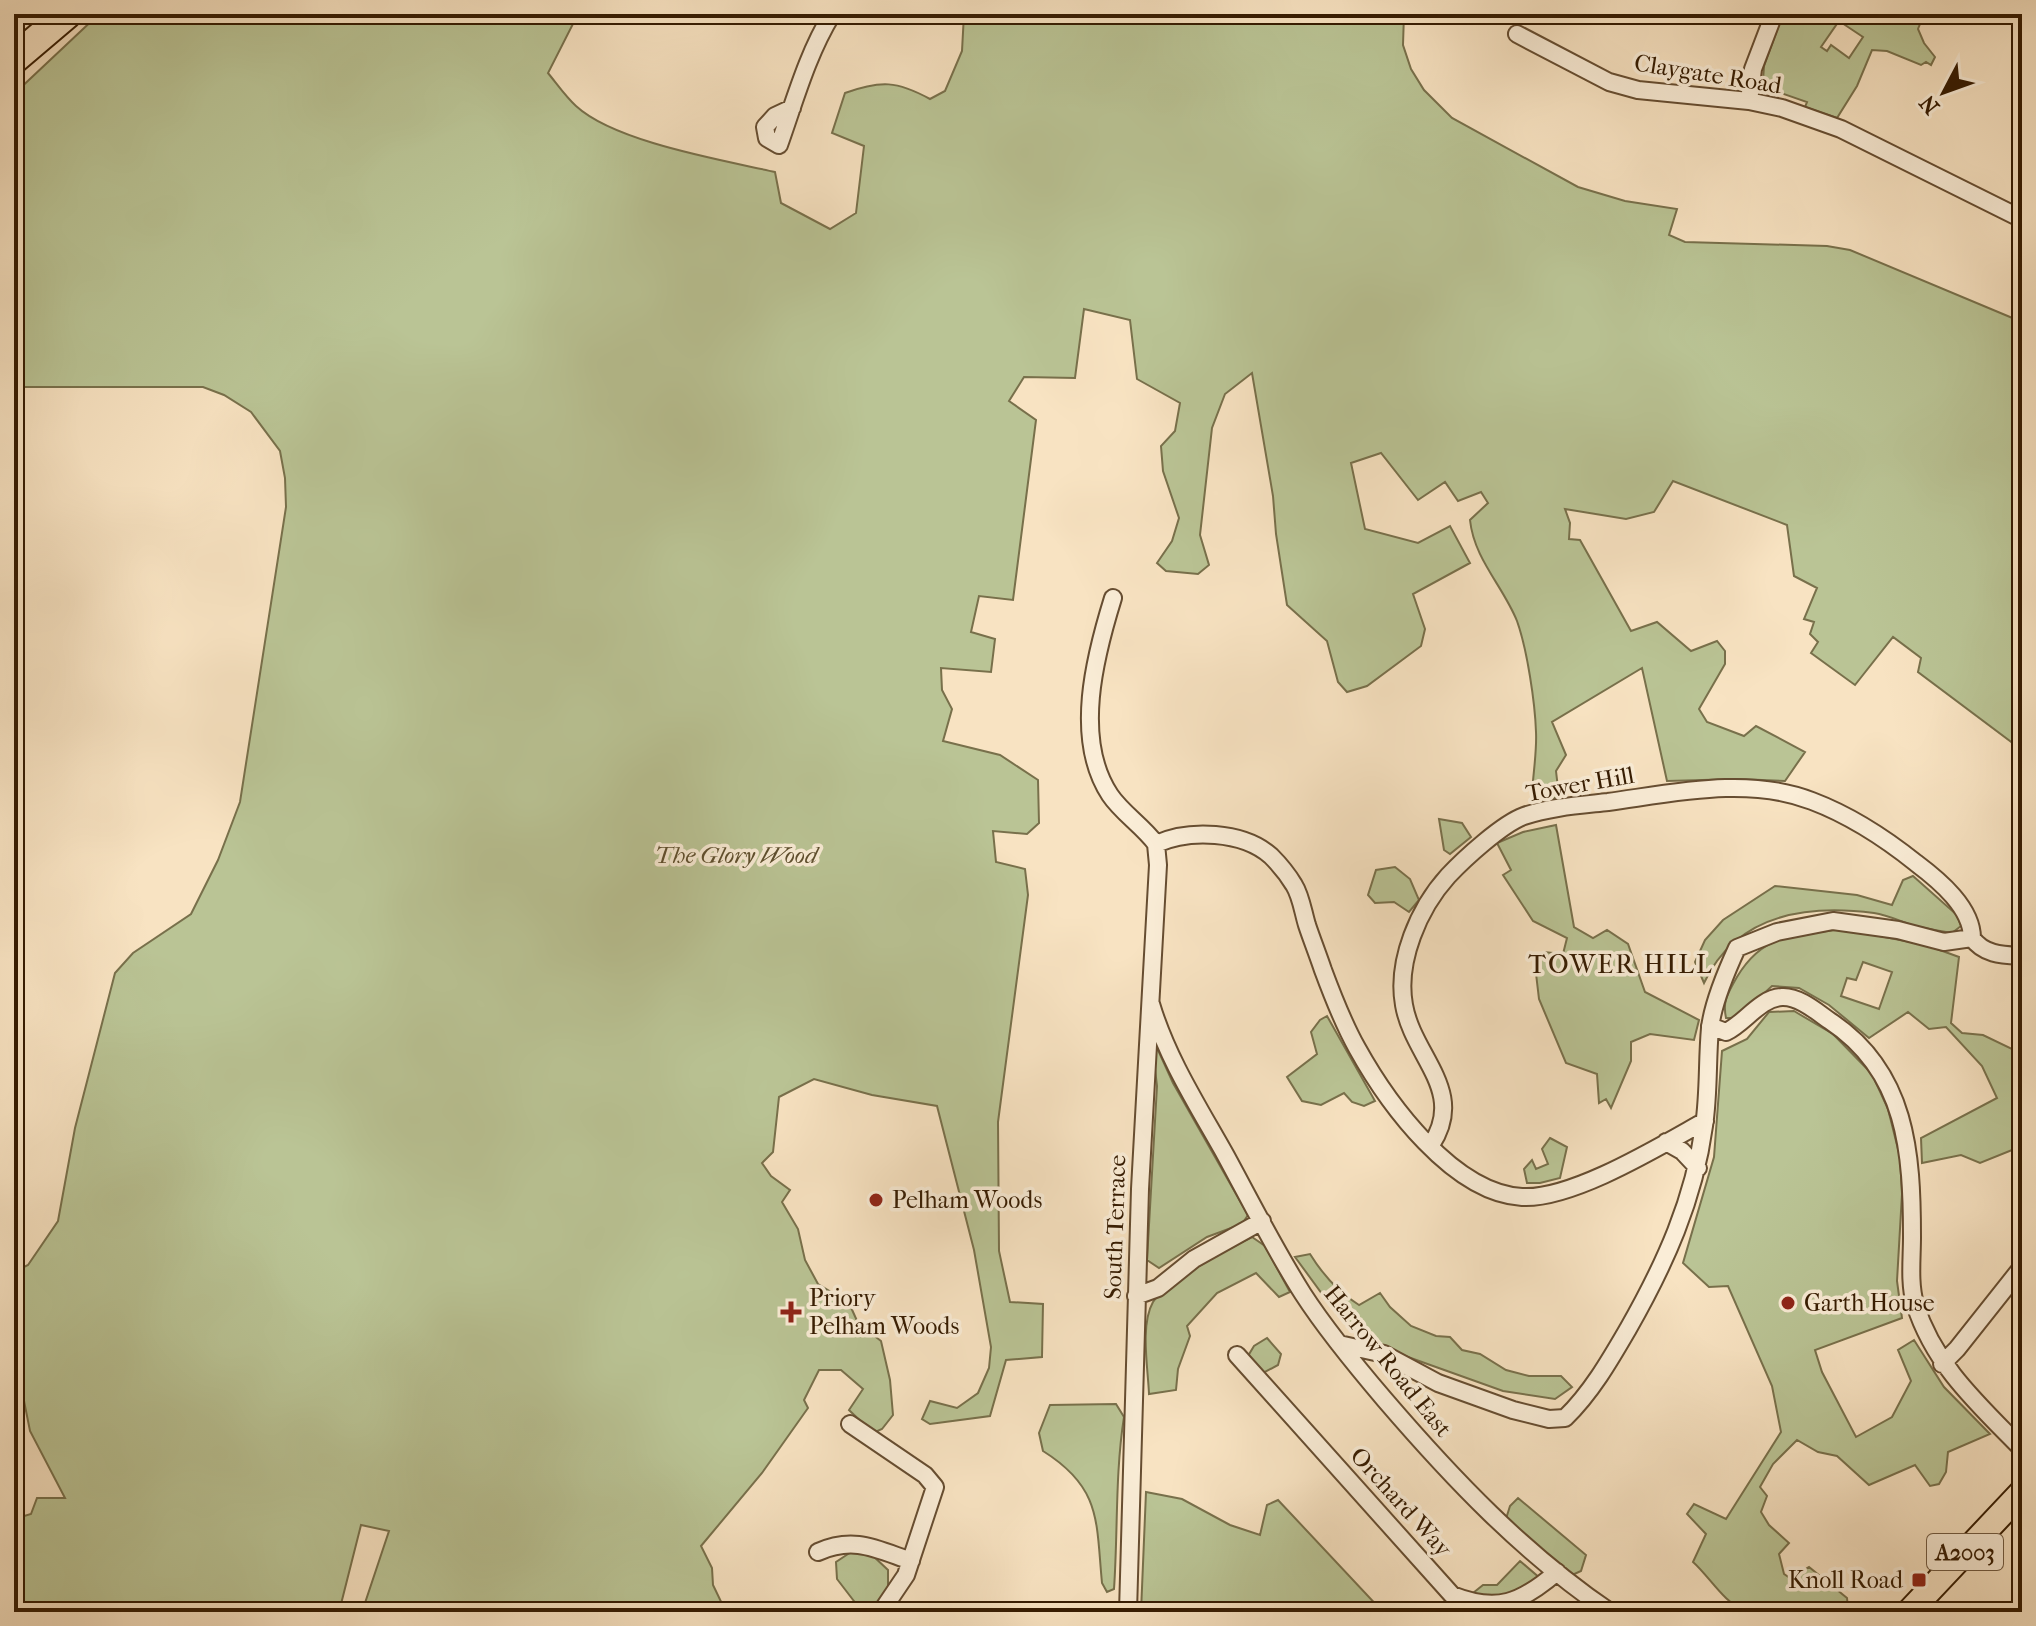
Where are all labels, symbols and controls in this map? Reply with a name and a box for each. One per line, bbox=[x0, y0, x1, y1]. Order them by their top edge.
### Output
street label: Claygate Road bbox=[1632, 49, 1785, 100]
north arrow bbox=[1904, 52, 1984, 132]
text: N bbox=[1914, 89, 1945, 119]
street label: Tower Hill bbox=[1524, 761, 1637, 807]
park label: The Glory Wood bbox=[655, 841, 820, 869]
district label: TOWER HILL bbox=[1528, 949, 1714, 980]
street label: South Terrace bbox=[1098, 1154, 1132, 1300]
place label: Pelham Woods bbox=[892, 1186, 1042, 1214]
marker: Pelham Woods bbox=[867, 1191, 885, 1209]
street label: Harrow Road East bbox=[1318, 1280, 1458, 1443]
place label: Priory Pelham Woods bbox=[809, 1284, 959, 1340]
place label: Garth House bbox=[1804, 1289, 1935, 1317]
marker: Garth House bbox=[1779, 1294, 1797, 1312]
marker: Priory Pelham Woods bbox=[780, 1301, 802, 1323]
street label: Orchard Way bbox=[1345, 1441, 1458, 1563]
road number: A2003 bbox=[1927, 1534, 2003, 1570]
place label: Knoll Road bbox=[1788, 1566, 1904, 1594]
marker: Knoll Road bbox=[1910, 1571, 1928, 1589]

